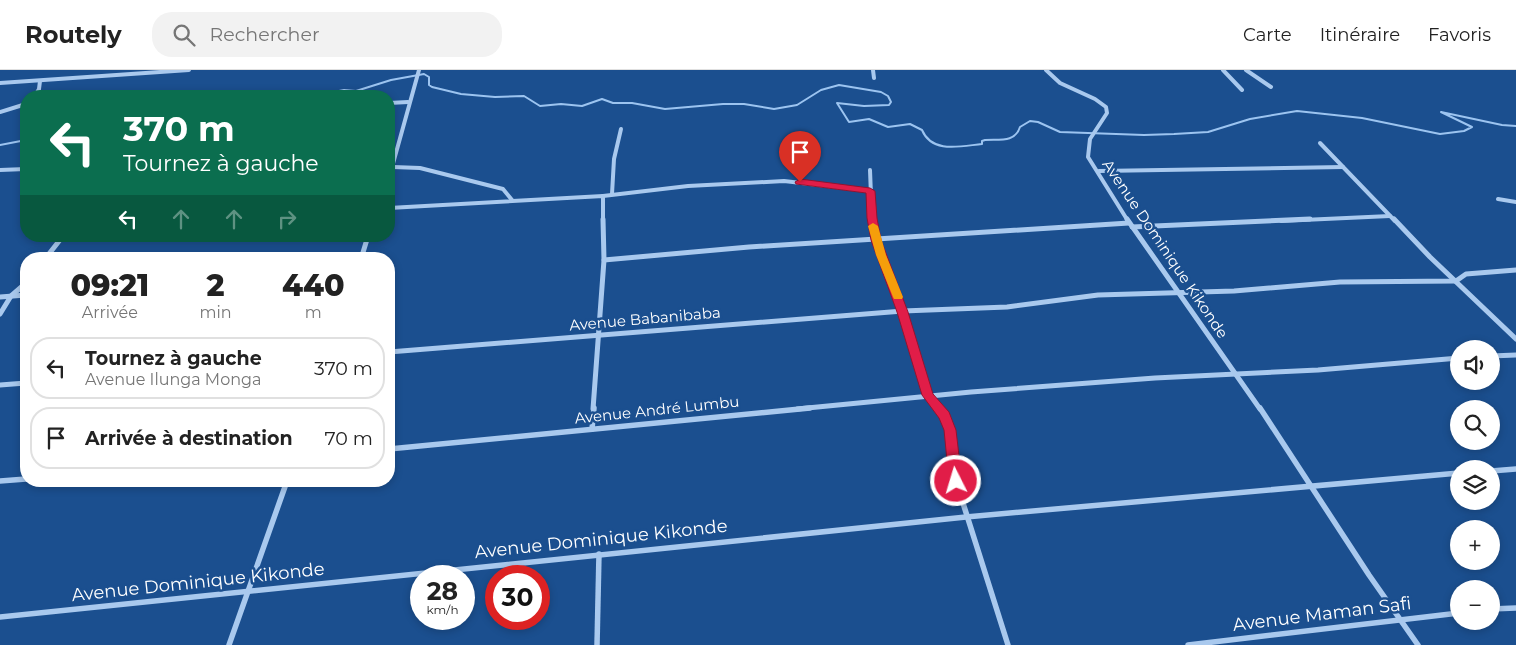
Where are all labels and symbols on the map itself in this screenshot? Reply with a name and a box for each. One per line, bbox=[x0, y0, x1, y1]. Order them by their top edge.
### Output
pin bbox=[779, 131, 821, 182]
street label: Avenue Dominique Kikonde bbox=[1098, 156, 1233, 342]
street label: Avenue Babanibaba bbox=[569, 302, 721, 335]
street label: Avenue André Lumbu bbox=[574, 391, 740, 428]
position arrow bbox=[929, 454, 981, 506]
street label: Avenue Dominique Kikonde bbox=[473, 515, 729, 563]
street label: Avenue Dominique Kikonde bbox=[70, 558, 326, 606]
speed limit sign: 30 bbox=[485, 565, 550, 630]
street label: Avenue Maman Safi bbox=[1231, 592, 1413, 636]

